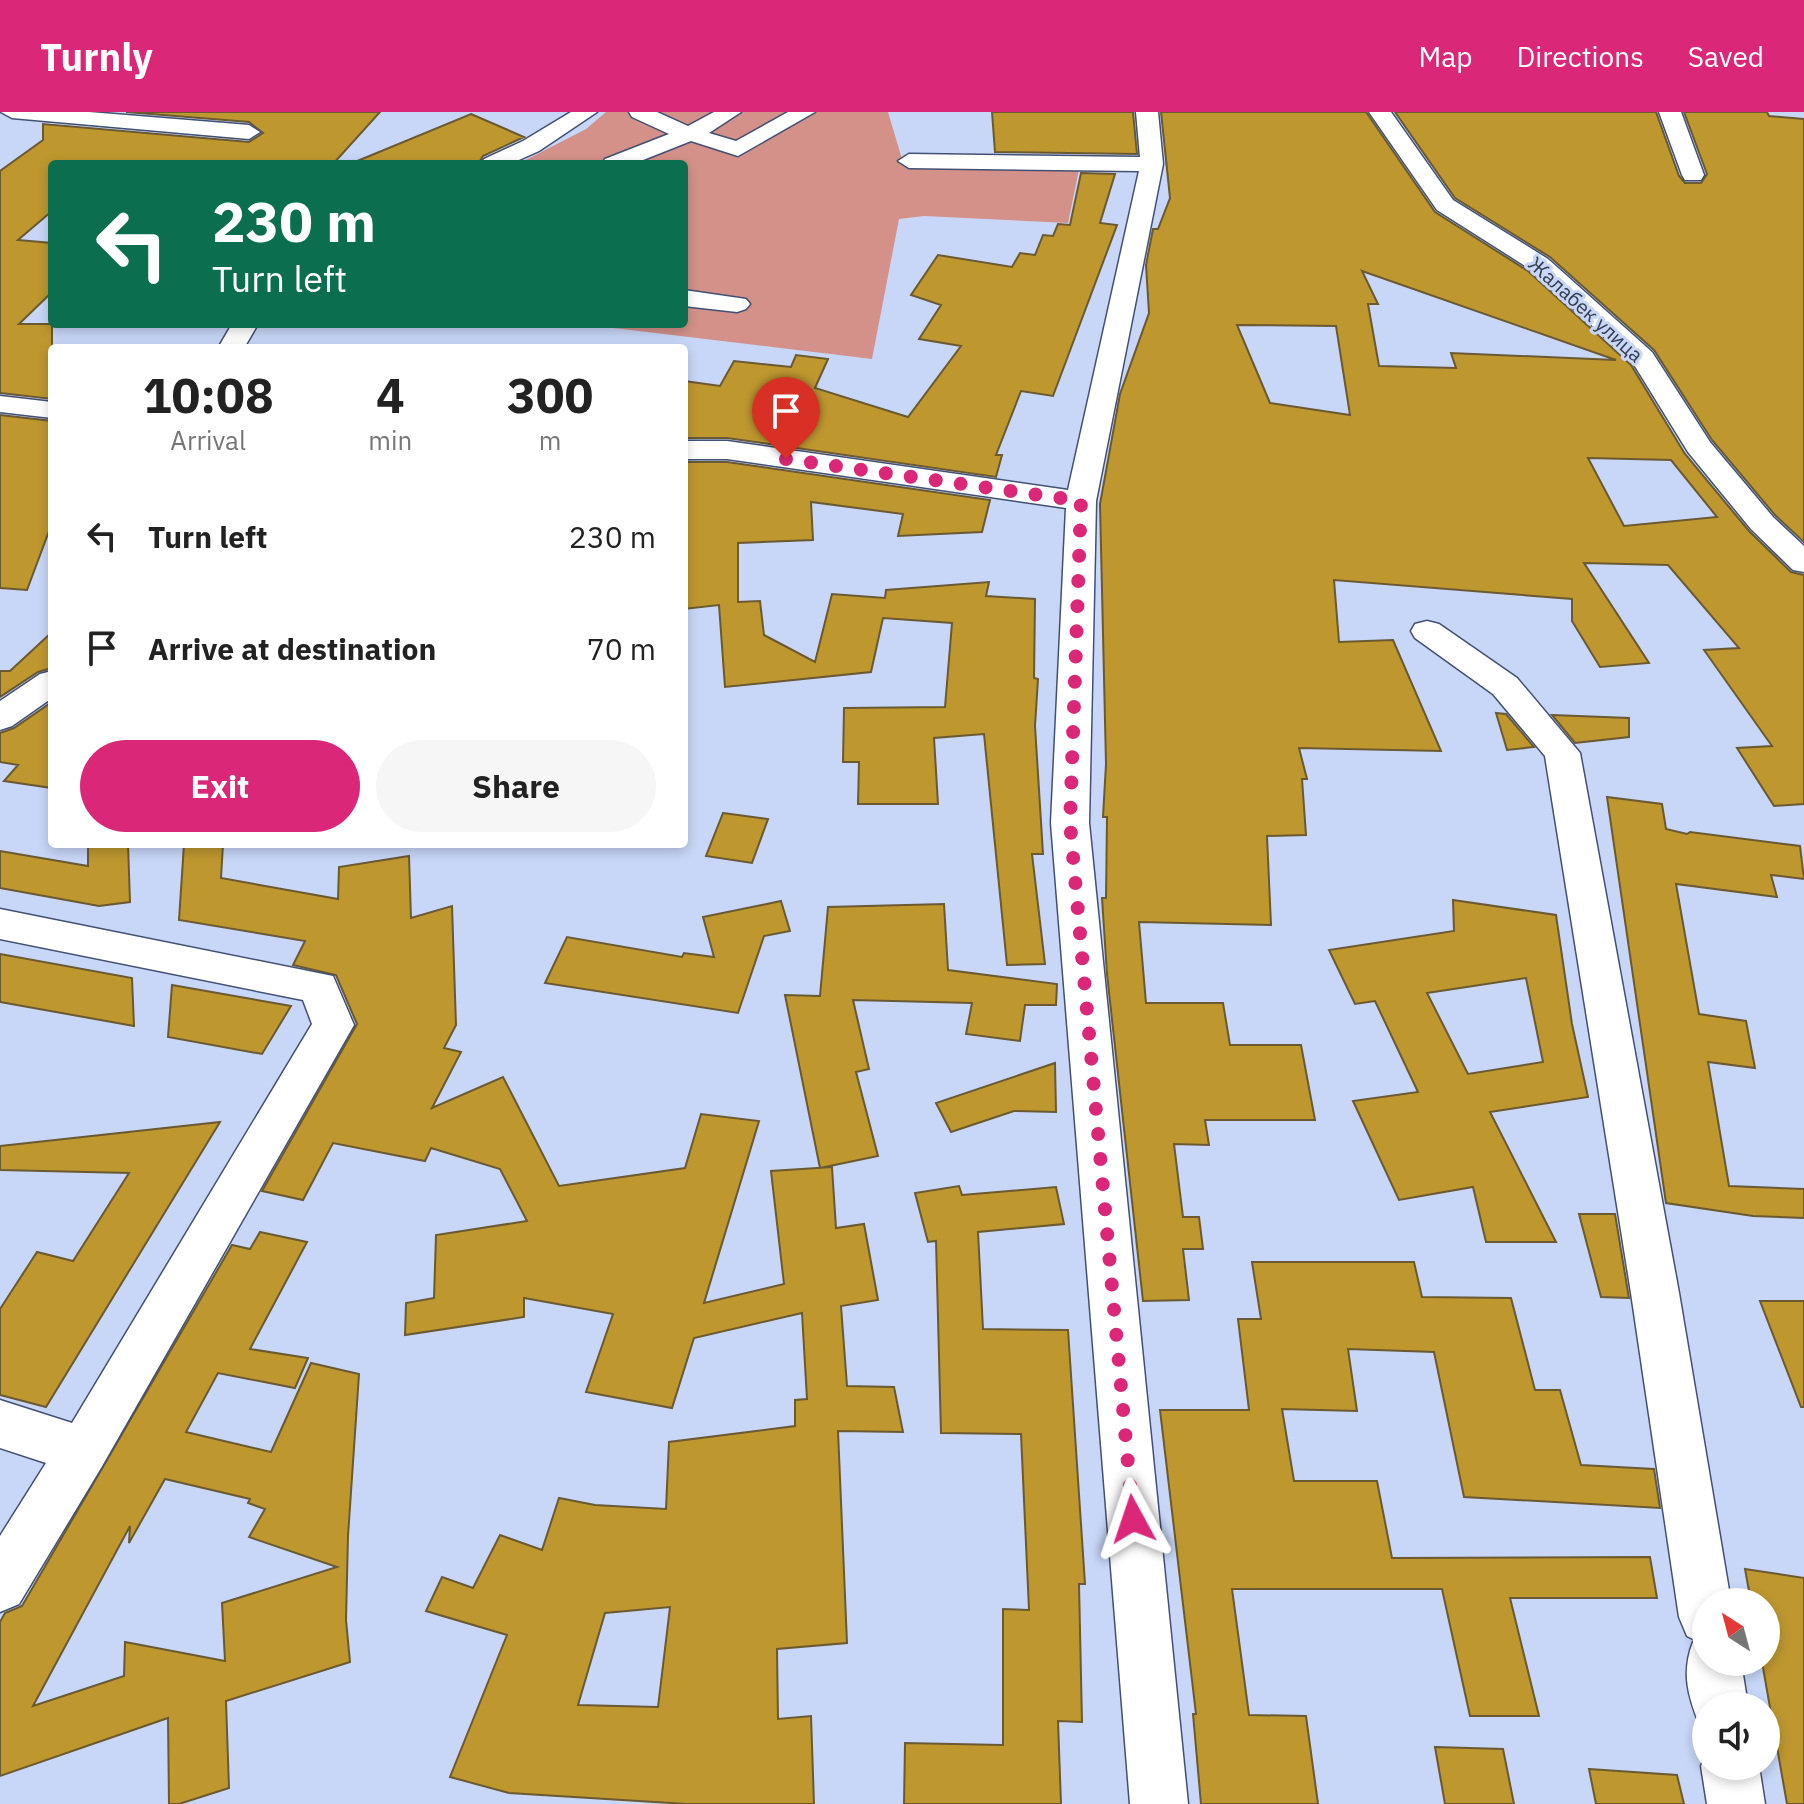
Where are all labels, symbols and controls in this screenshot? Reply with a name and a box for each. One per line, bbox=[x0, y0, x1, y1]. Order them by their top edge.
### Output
text: Turnly bbox=[40, 32, 153, 81]
text: Map bbox=[1418, 38, 1472, 75]
text: Directions bbox=[1516, 38, 1644, 75]
text: Saved bbox=[1688, 38, 1764, 75]
text: 230 m bbox=[212, 185, 376, 257]
icon: left bbox=[80, 192, 184, 296]
street label: Жалабек улица bbox=[1523, 250, 1649, 368]
text: Turn left bbox=[212, 255, 347, 302]
text: 10:08 bbox=[143, 364, 274, 426]
text: 4 bbox=[376, 364, 405, 426]
text: 300 bbox=[507, 364, 593, 426]
pin bbox=[752, 377, 820, 459]
icon: arrive bbox=[764, 389, 808, 433]
text: Arrival bbox=[170, 423, 246, 457]
text: min bbox=[368, 423, 412, 457]
text: m bbox=[539, 423, 561, 457]
icon: left bbox=[80, 514, 124, 558]
text: Turn left bbox=[148, 517, 267, 556]
text: 230 m bbox=[569, 517, 656, 556]
icon: arrive bbox=[80, 626, 124, 670]
text: Arrive at destination bbox=[148, 629, 436, 668]
text: 70 m bbox=[587, 629, 656, 668]
button: Exit bbox=[80, 740, 360, 832]
button: Share bbox=[376, 740, 656, 832]
position arrow bbox=[1091, 1477, 1175, 1561]
north arrow bbox=[1692, 1588, 1780, 1676]
map controls bbox=[1692, 1588, 1780, 1780]
button: sound bbox=[1692, 1692, 1780, 1780]

